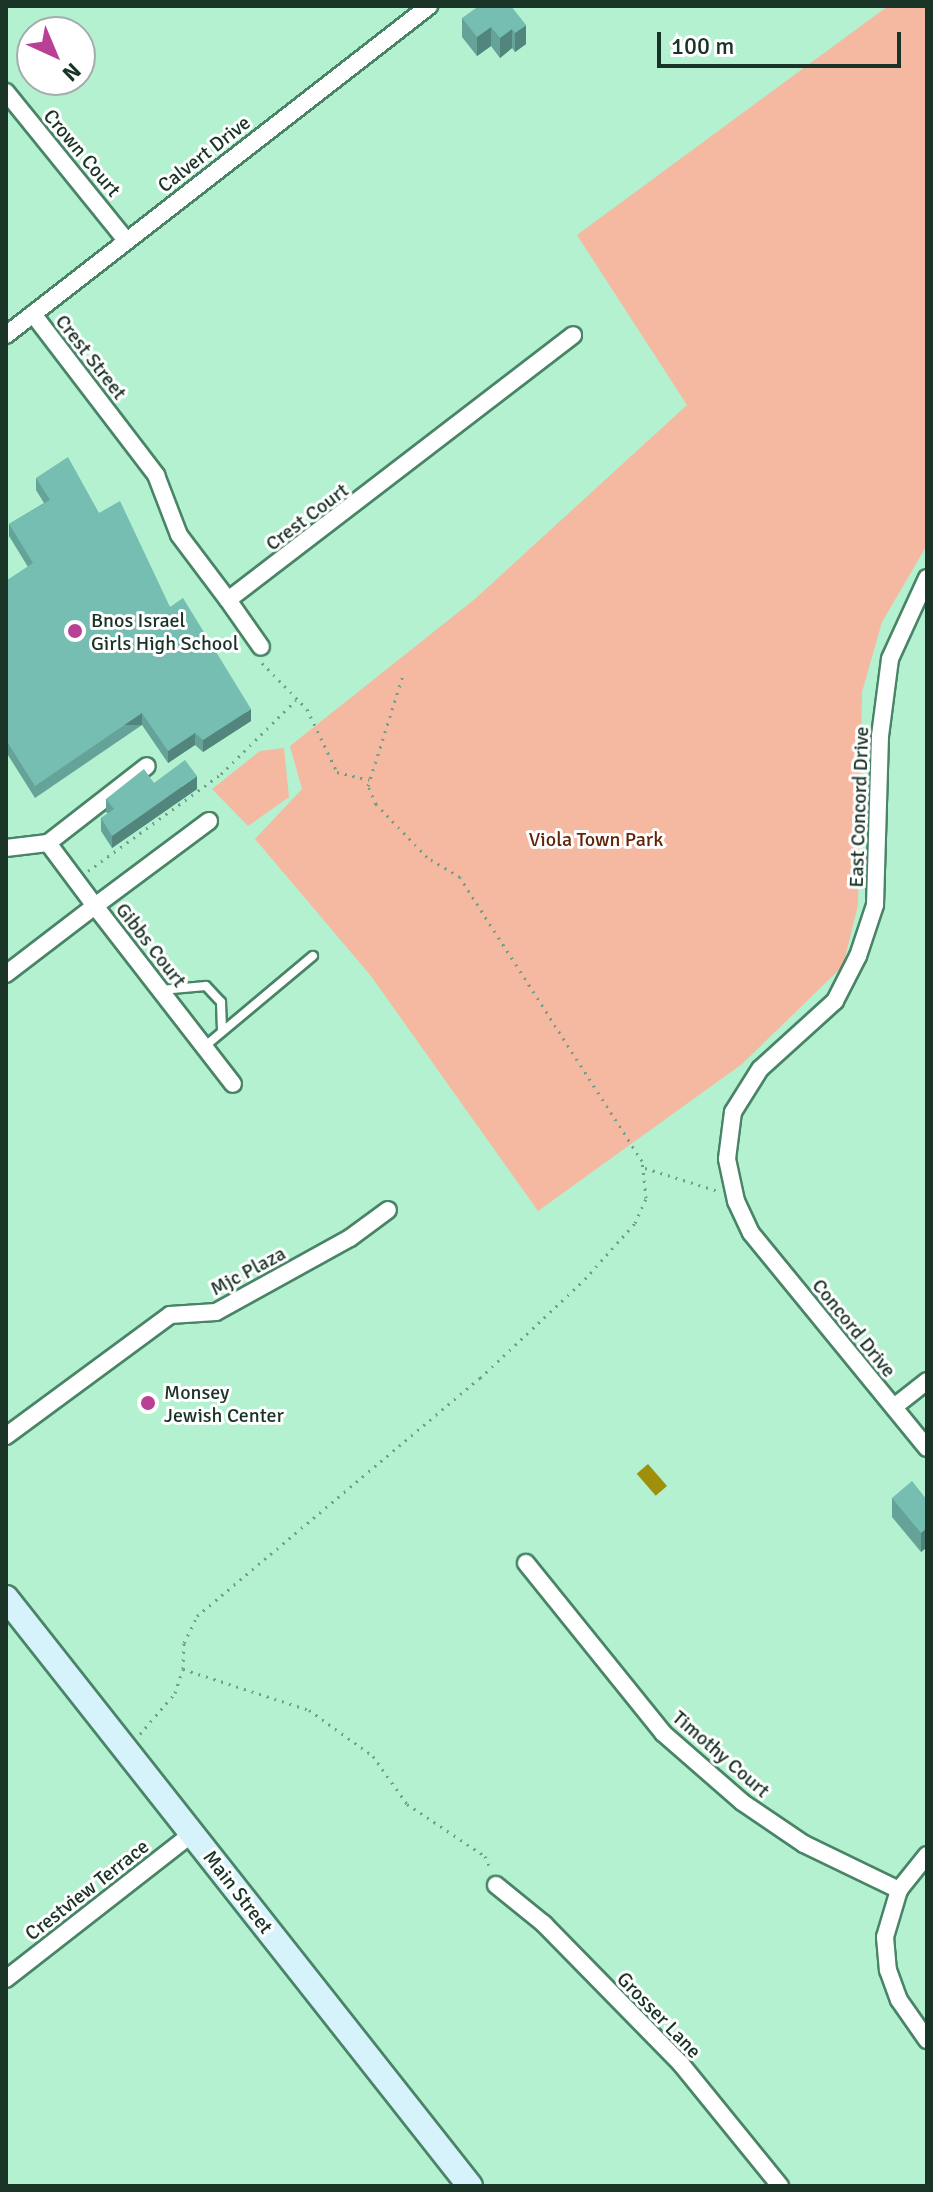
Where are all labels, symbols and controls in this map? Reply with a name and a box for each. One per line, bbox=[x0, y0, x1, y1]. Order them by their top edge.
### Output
north arrow bbox=[16, 16, 96, 96]
scale bar bbox=[661, 16, 905, 66]
text: 100 m bbox=[671, 31, 734, 61]
text: N bbox=[57, 57, 87, 87]
street label: Crown Court bbox=[38, 104, 126, 202]
street label: Calvert Drive bbox=[153, 111, 255, 197]
street label: Crest Street bbox=[50, 310, 132, 404]
street label: Crest Court bbox=[261, 478, 353, 556]
place label: Bnos Israel Girls High School bbox=[91, 608, 239, 655]
marker: Bnos Israel Girls High School bbox=[66, 622, 84, 640]
street label: East Concord Drive bbox=[844, 726, 874, 888]
park label: Viola Town Park bbox=[529, 827, 663, 851]
street label: Gibbs Court bbox=[111, 898, 191, 992]
street label: Mjc Plaza bbox=[206, 1241, 290, 1301]
street label: Concord Drive bbox=[807, 1274, 901, 1382]
place label: Monsey Jewish Center bbox=[164, 1380, 284, 1427]
marker: Monsey Jewish Center bbox=[139, 1394, 157, 1412]
street label: Timothy Court bbox=[668, 1705, 774, 1803]
street label: Crestview Terrace bbox=[20, 1834, 154, 1946]
street label: Main Street bbox=[198, 1846, 278, 1938]
street label: Grosser Lane bbox=[612, 1967, 706, 2063]

